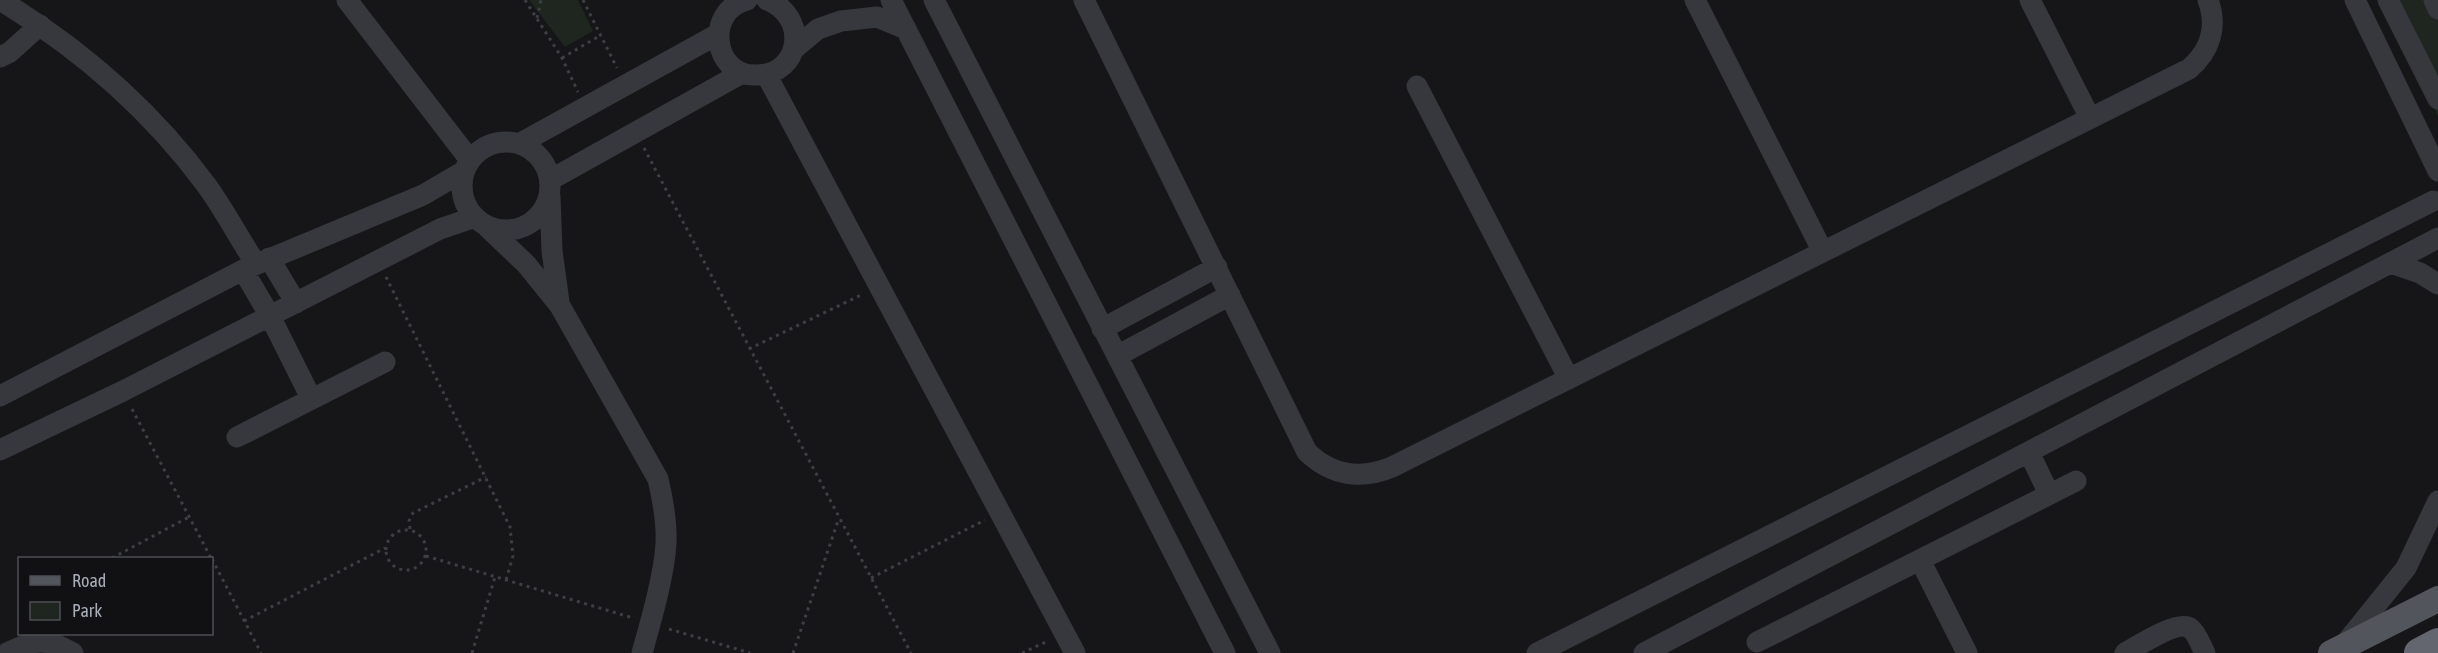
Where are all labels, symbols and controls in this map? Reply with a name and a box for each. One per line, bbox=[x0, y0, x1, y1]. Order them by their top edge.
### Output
legend bbox=[18, 557, 213, 635]
text: Road bbox=[72, 570, 106, 591]
text: Park bbox=[72, 600, 102, 621]

